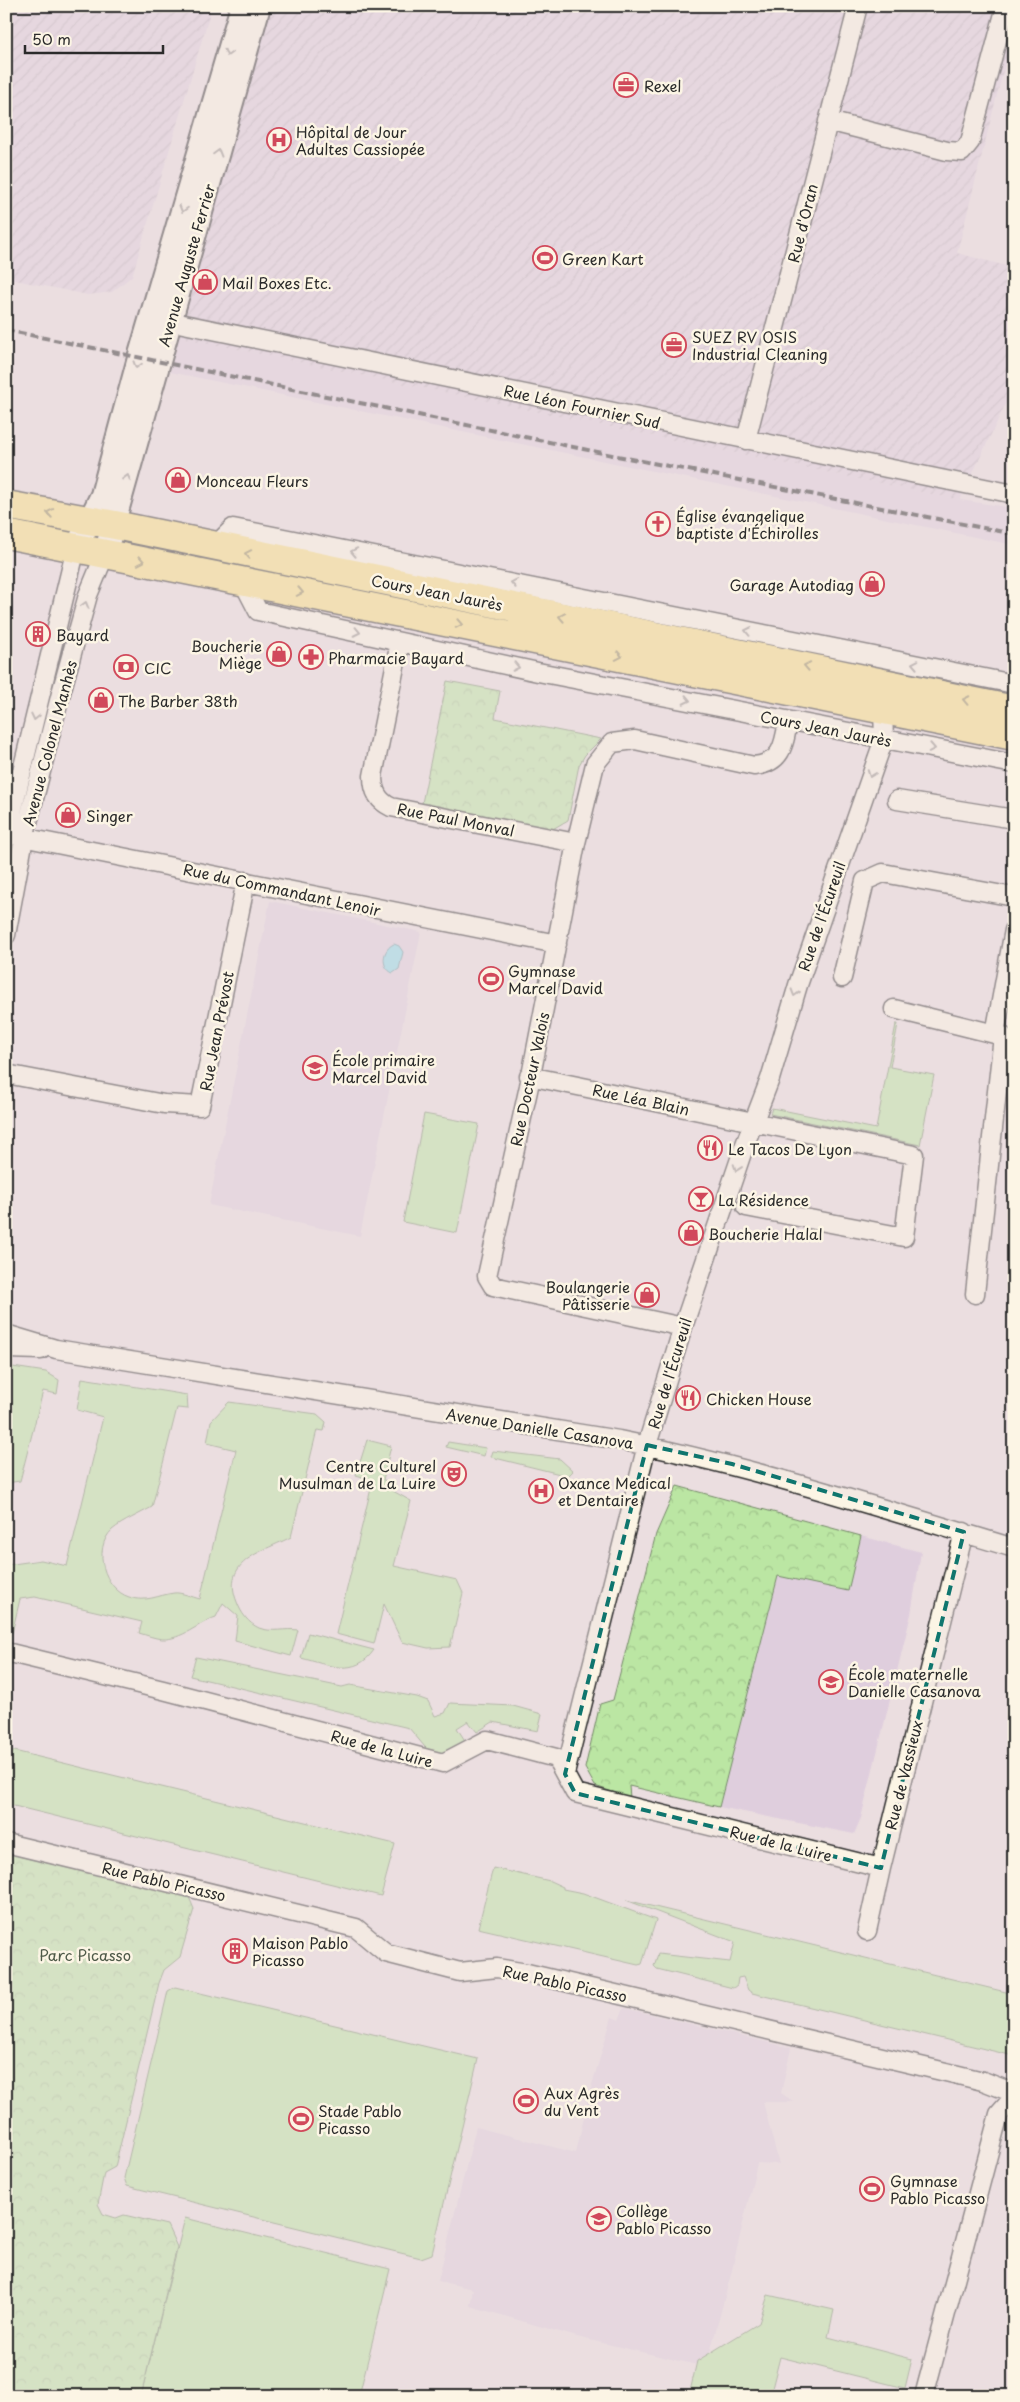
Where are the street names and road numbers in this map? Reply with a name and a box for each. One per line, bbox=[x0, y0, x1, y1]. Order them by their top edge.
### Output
street label: Avenue Auguste Ferrier bbox=[152, 181, 220, 349]
street label: Rue d'Oran bbox=[781, 181, 823, 265]
street label: Rue Léon Fournier Sud bbox=[502, 378, 662, 434]
street label: Cours Jean Jaurès bbox=[369, 568, 505, 616]
street label: Avenue Colonel Manhès bbox=[16, 657, 82, 828]
street label: Cours Jean Jaurès bbox=[758, 704, 894, 752]
street label: Rue Paul Monval bbox=[395, 796, 517, 842]
street label: Rue du Commandant Lenoir bbox=[181, 857, 383, 921]
street label: Rue de l'Écureuil bbox=[791, 858, 851, 974]
street label: Rue Jean Prévost bbox=[193, 969, 239, 1093]
street label: Rue Docteur Valois bbox=[504, 1010, 554, 1148]
street label: Rue Léa Blain bbox=[590, 1078, 692, 1120]
street label: Rue de l'Écureuil bbox=[641, 1315, 697, 1431]
street label: Avenue Danielle Casanova bbox=[445, 1402, 636, 1454]
street label: Rue de Vassieux bbox=[878, 1718, 928, 1832]
street label: Rue de la Luire bbox=[328, 1723, 436, 1773]
street label: Rue de la Luire bbox=[727, 1819, 835, 1867]
street label: Rue Pablo Picasso bbox=[100, 1856, 228, 1906]
street label: Rue Pablo Picasso bbox=[501, 1959, 629, 2007]

